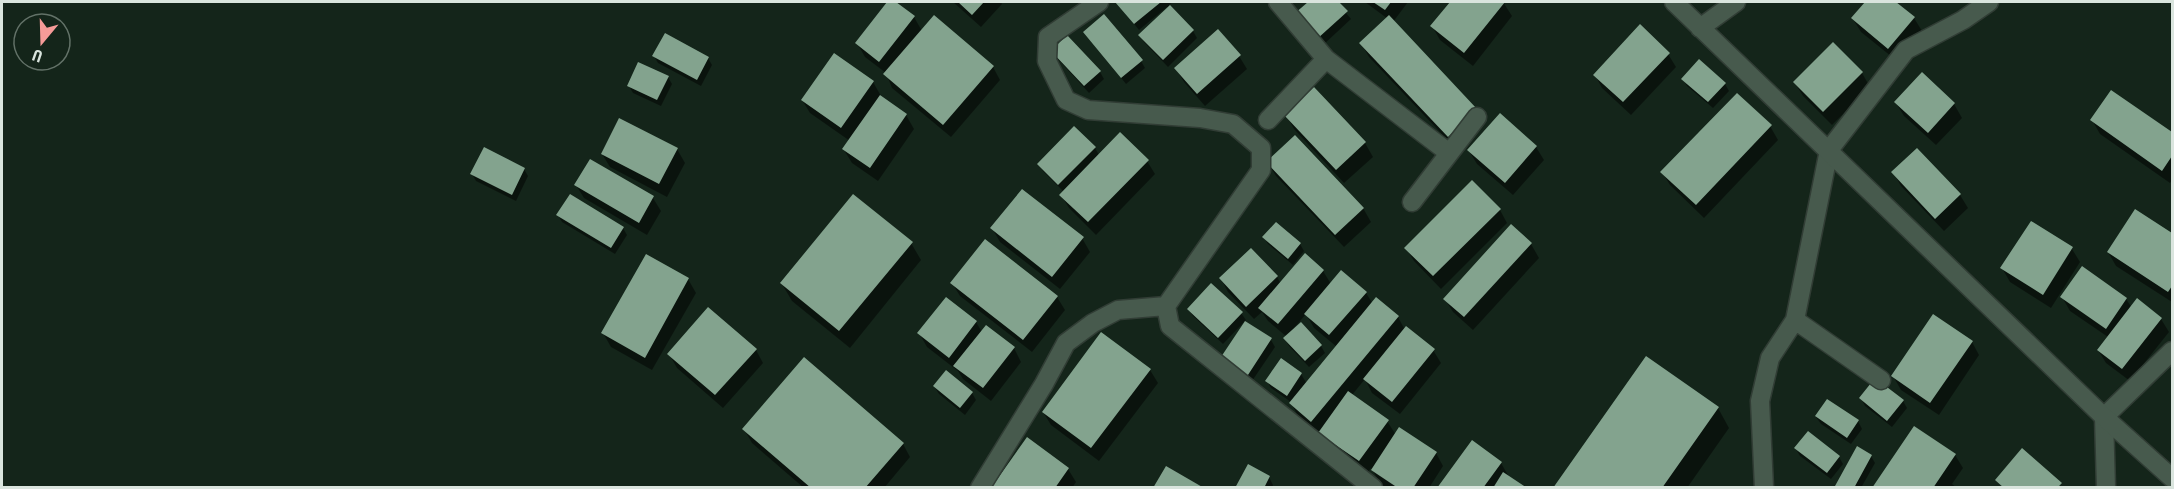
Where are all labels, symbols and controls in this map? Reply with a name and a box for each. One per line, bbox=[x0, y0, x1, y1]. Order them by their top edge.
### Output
north arrow bbox=[12, 12, 72, 72]
text: U bbox=[30, 45, 45, 66]

